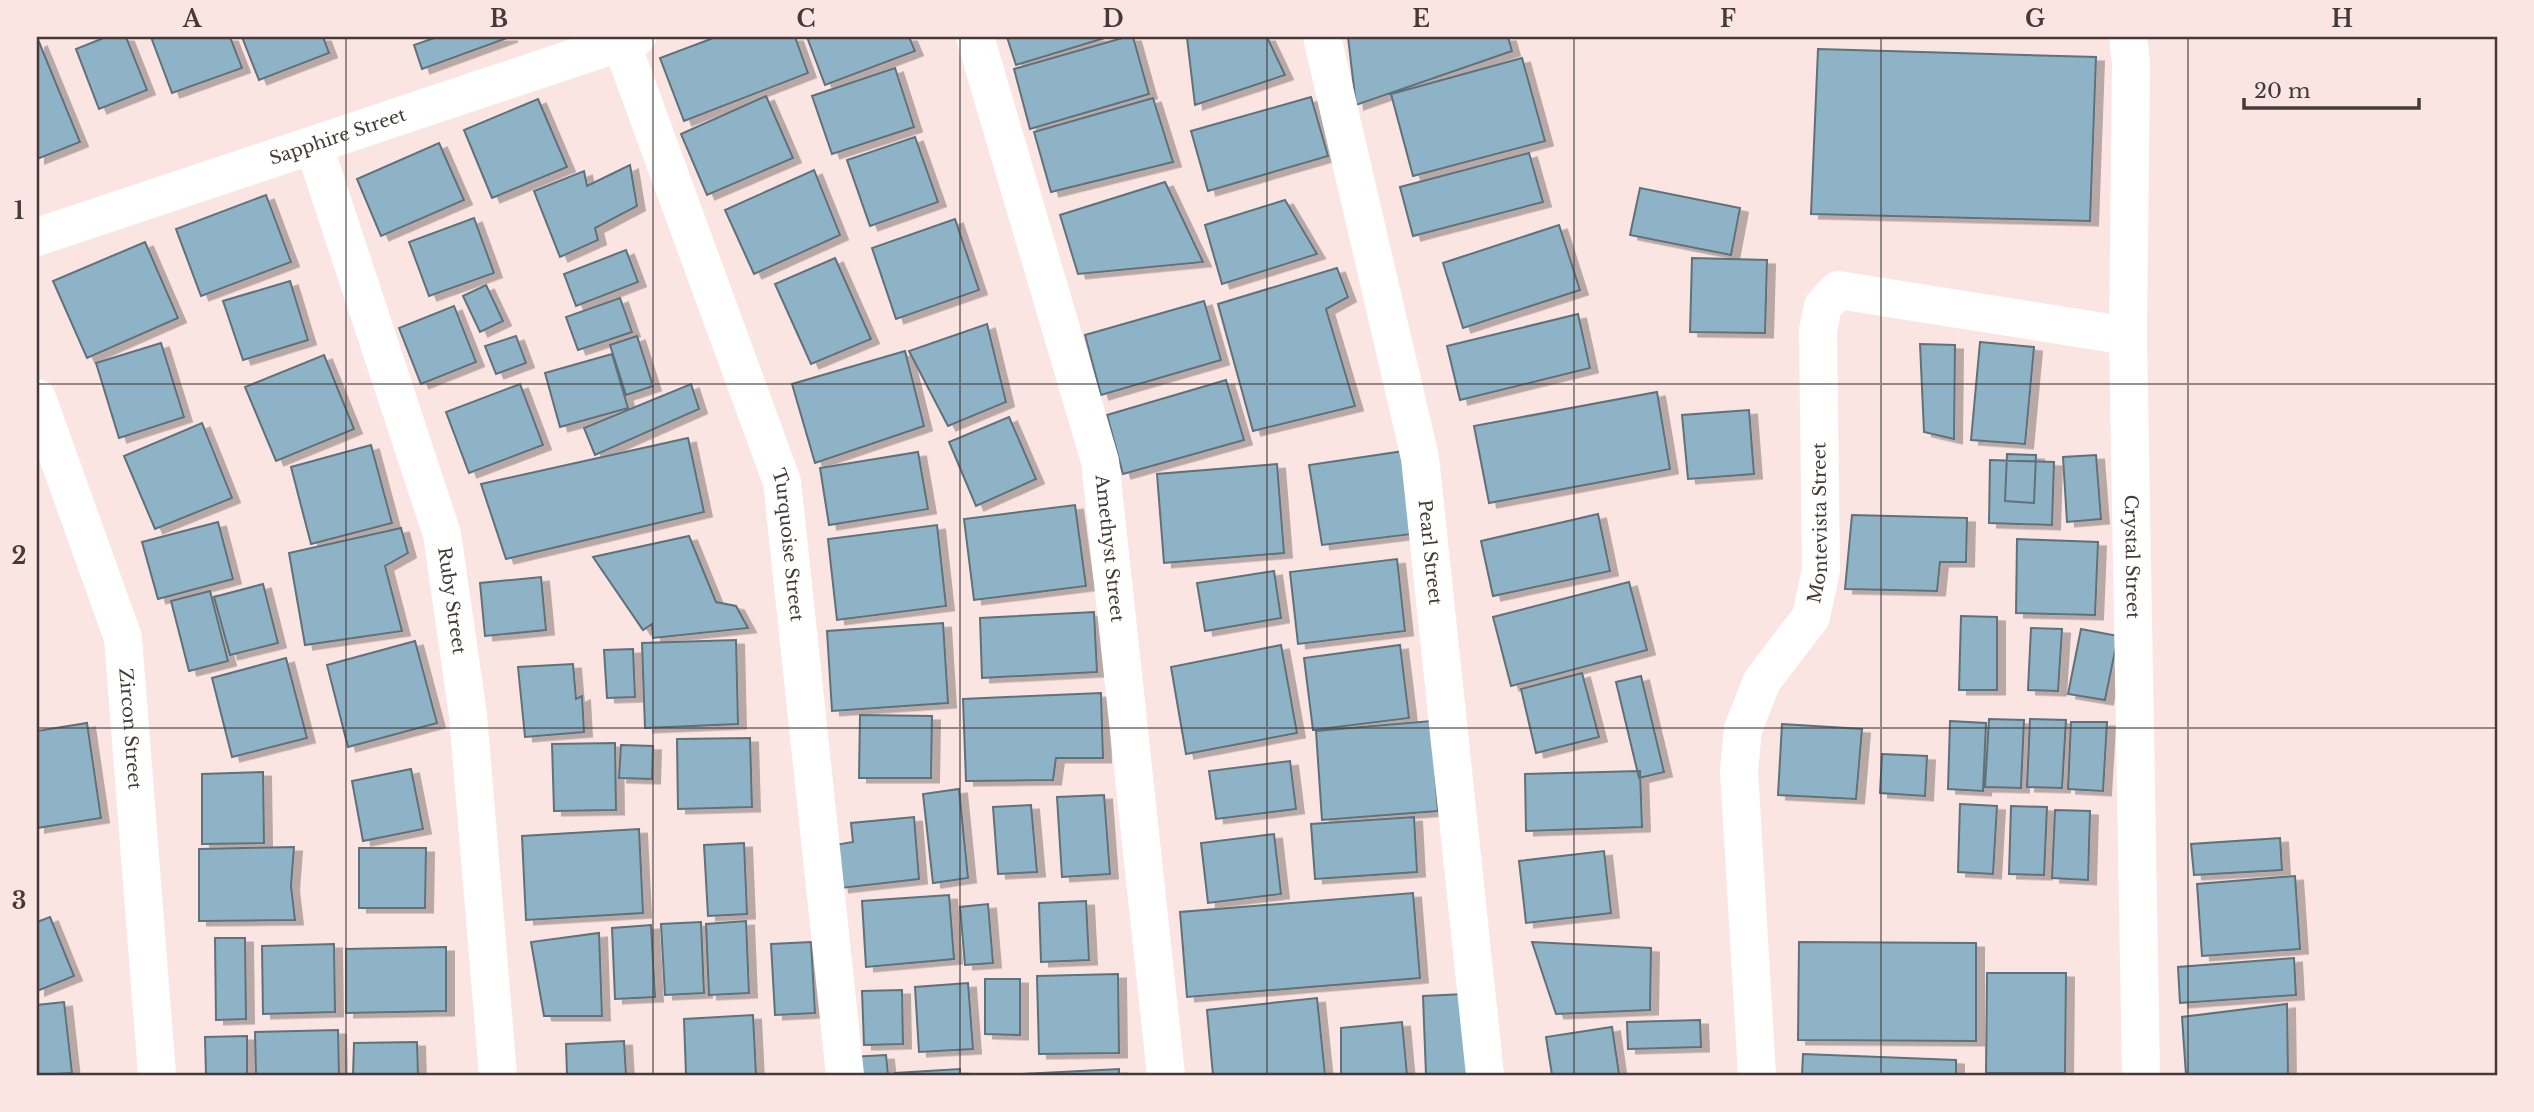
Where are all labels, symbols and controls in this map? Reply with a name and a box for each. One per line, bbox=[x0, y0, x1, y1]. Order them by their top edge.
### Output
text: A bbox=[182, 5, 203, 33]
text: B bbox=[490, 5, 508, 33]
text: C bbox=[797, 5, 815, 33]
text: D bbox=[1102, 5, 1124, 33]
text: E bbox=[1412, 5, 1430, 33]
text: F bbox=[1720, 5, 1736, 33]
text: G bbox=[2025, 5, 2045, 33]
text: H bbox=[2331, 5, 2353, 33]
scale bar bbox=[2244, 66, 2418, 110]
text: 20 m bbox=[2254, 78, 2311, 104]
street label: Sapphire Street bbox=[267, 104, 409, 170]
text: 1 bbox=[14, 197, 24, 225]
street label: Montevista Street bbox=[1803, 442, 1832, 605]
street label: Turquoise Street bbox=[767, 466, 808, 623]
street label: Amethyst Street bbox=[1090, 473, 1128, 623]
street label: Crystal Street bbox=[2120, 494, 2144, 619]
street label: Pearl Street bbox=[1413, 498, 1446, 606]
text: 2 bbox=[12, 542, 26, 570]
street label: Ruby Street bbox=[433, 546, 470, 656]
street label: Zircon Street bbox=[114, 667, 146, 790]
text: 3 bbox=[12, 887, 26, 915]

